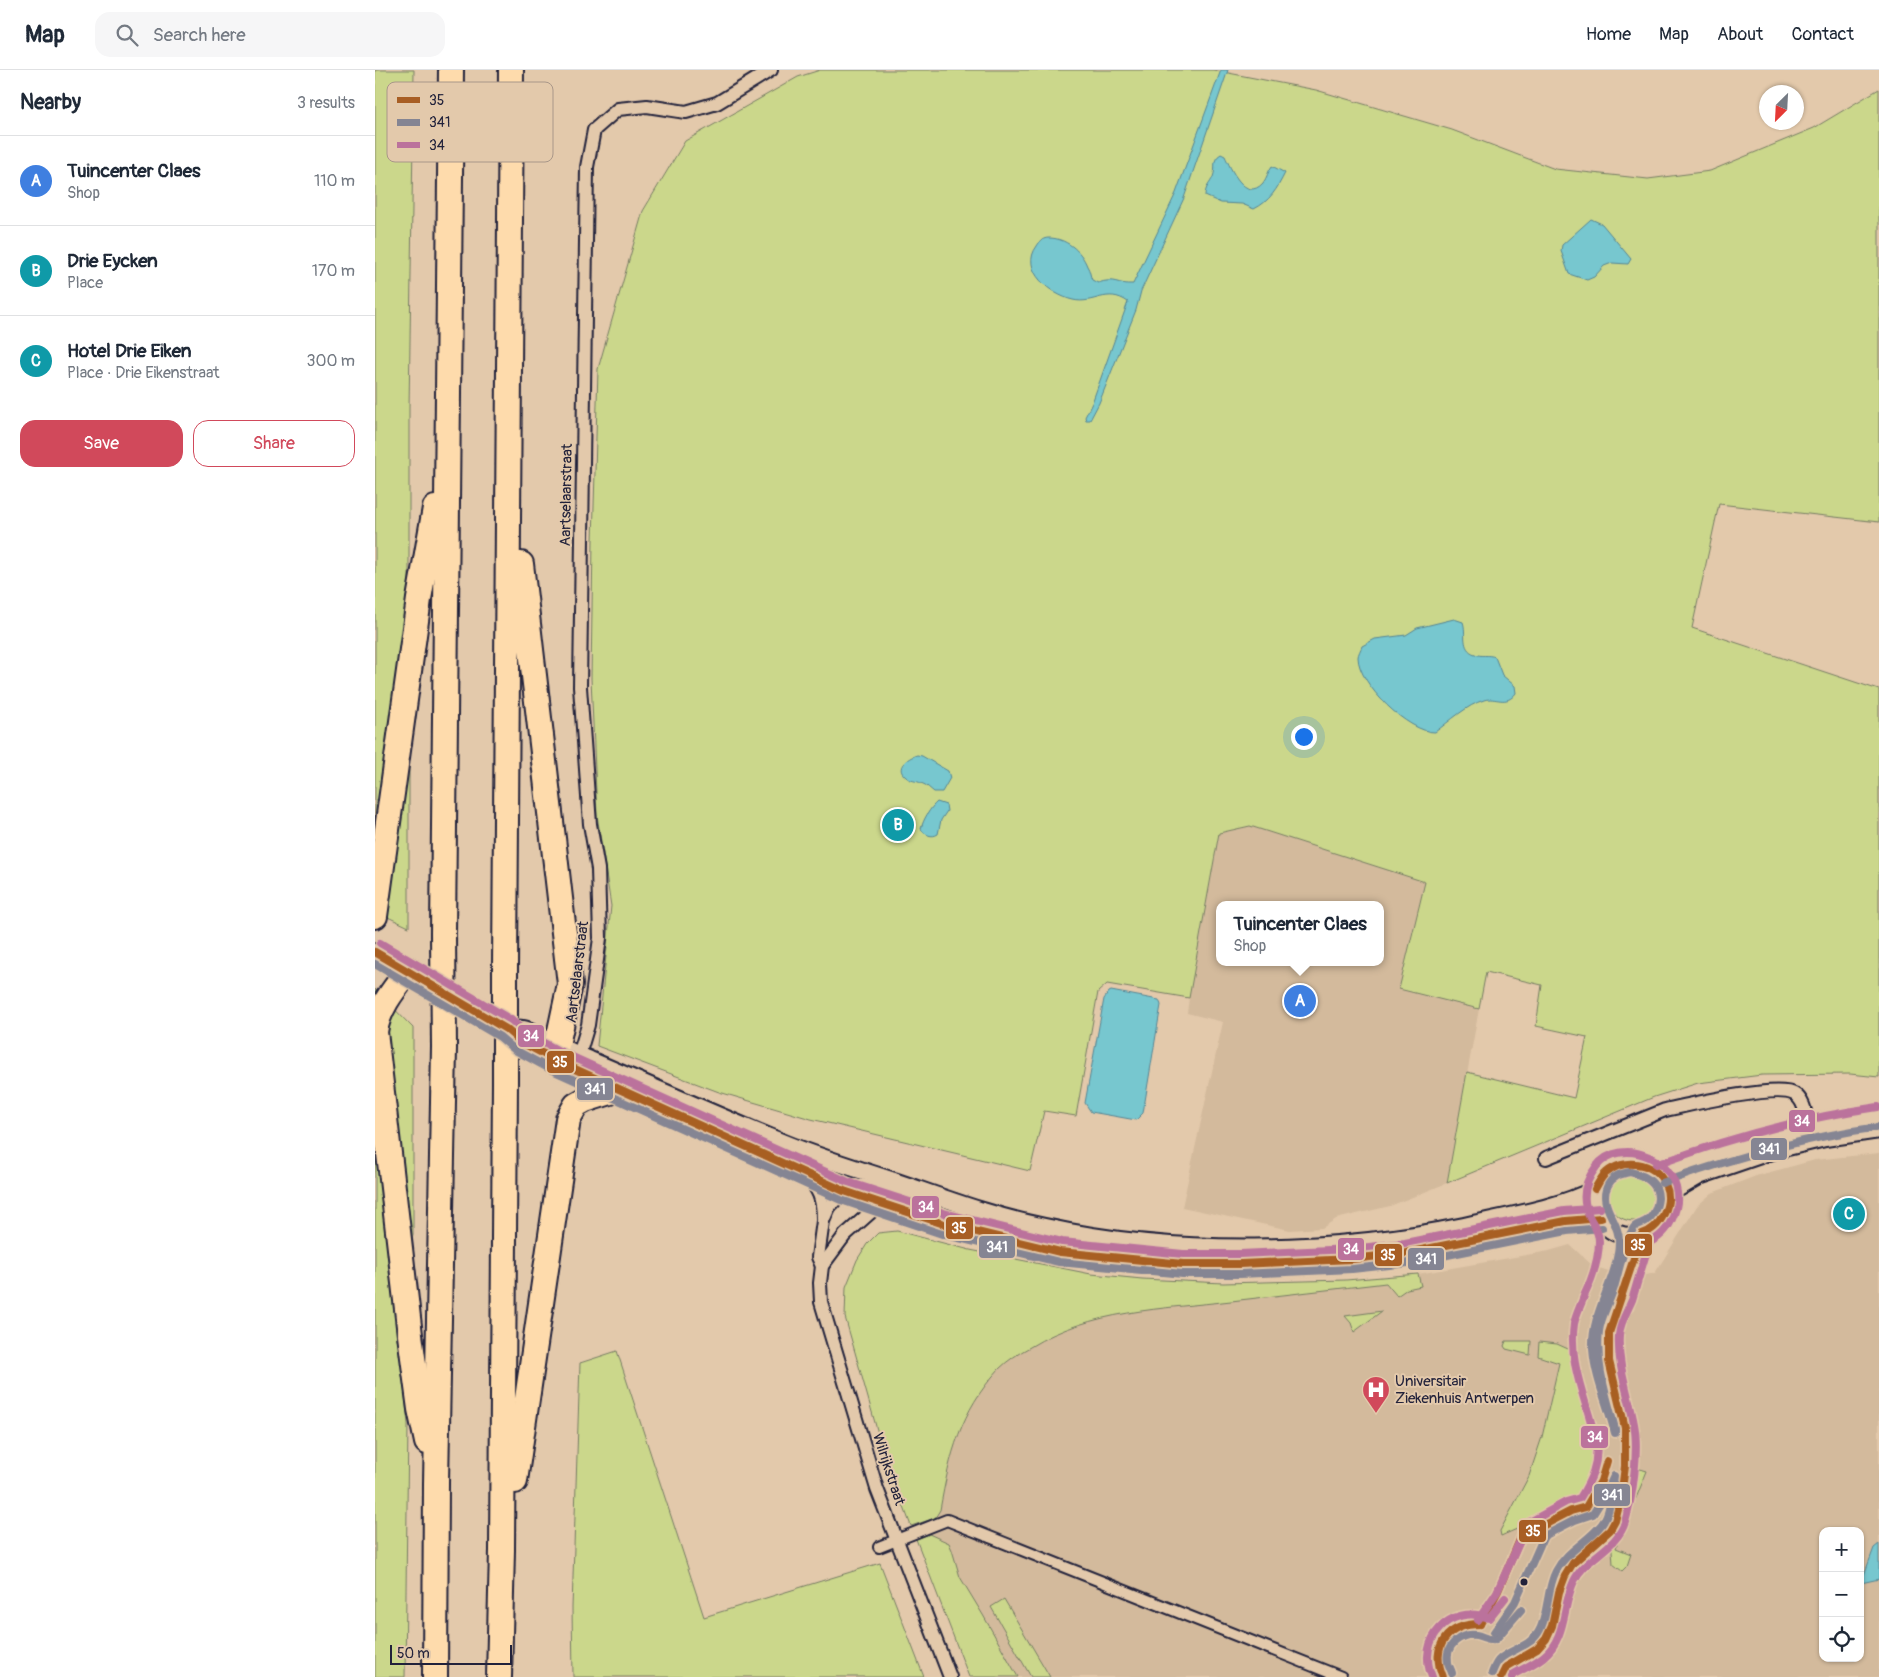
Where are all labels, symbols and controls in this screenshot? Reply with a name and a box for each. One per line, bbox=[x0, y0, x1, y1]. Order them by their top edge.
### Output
search box bbox=[95, 12, 445, 57]
text: Map bbox=[25, 20, 65, 49]
icon: search bbox=[113, 21, 141, 49]
text: Search here bbox=[153, 23, 246, 47]
text: Home bbox=[1586, 23, 1631, 46]
text: Map bbox=[1659, 23, 1689, 46]
text: About bbox=[1717, 23, 1763, 46]
text: Contact bbox=[1791, 23, 1854, 46]
legend bbox=[387, 82, 553, 162]
north arrow bbox=[1759, 85, 1804, 130]
text: Nearby bbox=[20, 89, 81, 116]
text: 35 bbox=[429, 92, 444, 109]
text: 3 results bbox=[297, 93, 355, 113]
text: 341 bbox=[429, 114, 450, 131]
text: 34 bbox=[429, 137, 445, 154]
text: Tuincenter Claes bbox=[67, 159, 201, 183]
text: A bbox=[31, 171, 41, 191]
text: 110 m bbox=[314, 171, 355, 191]
text: Shop bbox=[67, 183, 100, 203]
text: Drie Eycken bbox=[67, 249, 158, 273]
text: B bbox=[31, 261, 41, 281]
text: 170 m bbox=[312, 261, 355, 281]
text: Place bbox=[67, 273, 103, 293]
text: Hotel Drie Eiken bbox=[67, 339, 191, 363]
text: C bbox=[31, 351, 41, 371]
text: 300 m bbox=[307, 351, 355, 371]
text: Place · Drie Eikenstraat bbox=[67, 363, 219, 383]
button: Save bbox=[20, 420, 183, 467]
button: Share bbox=[193, 420, 355, 467]
street label: Aartselaarstraat bbox=[556, 443, 577, 547]
your location bbox=[1291, 724, 1317, 750]
pin: B bbox=[882, 806, 914, 844]
popup bbox=[1216, 901, 1384, 966]
text: Tuincenter Claes bbox=[1233, 912, 1367, 936]
street label: Aartselaarstraat bbox=[562, 919, 593, 1024]
text: Shop bbox=[1233, 936, 1266, 956]
pin: A bbox=[1284, 982, 1316, 1020]
line badge: 34 bbox=[517, 1024, 545, 1048]
text: 34 bbox=[523, 1028, 540, 1045]
line badge: 35 bbox=[546, 1050, 575, 1074]
text: 35 bbox=[552, 1054, 568, 1071]
line badge: 341 bbox=[576, 1077, 614, 1101]
text: 341 bbox=[584, 1081, 606, 1098]
line badge: 34 bbox=[1788, 1109, 1816, 1133]
text: 34 bbox=[1794, 1113, 1811, 1130]
line badge: 341 bbox=[1750, 1137, 1788, 1161]
text: 341 bbox=[1758, 1141, 1780, 1158]
line badge: 34 bbox=[911, 1195, 940, 1219]
pin: C bbox=[1833, 1195, 1865, 1233]
text: 34 bbox=[918, 1199, 935, 1216]
line badge: 35 bbox=[945, 1216, 974, 1240]
text: 35 bbox=[951, 1220, 967, 1237]
line badge: 35 bbox=[1624, 1233, 1653, 1257]
line badge: 341 bbox=[978, 1235, 1016, 1259]
line badge: 34 bbox=[1337, 1237, 1365, 1261]
text: 35 bbox=[1630, 1237, 1646, 1254]
text: 341 bbox=[986, 1239, 1008, 1256]
text: 34 bbox=[1343, 1241, 1360, 1258]
line badge: 35 bbox=[1374, 1243, 1403, 1267]
text: 35 bbox=[1380, 1247, 1396, 1264]
line badge: 341 bbox=[1407, 1247, 1445, 1271]
text: 341 bbox=[1415, 1251, 1437, 1268]
place label: Universitair Ziekenhuis Antwerpen bbox=[1395, 1372, 1534, 1408]
hospital icon: Universitair Ziekenhuis Antwerpen bbox=[1361, 1375, 1391, 1414]
line badge: 34 bbox=[1580, 1425, 1609, 1449]
text: 34 bbox=[1587, 1429, 1604, 1446]
street label: Wilrijkstraat bbox=[868, 1431, 909, 1509]
line badge: 341 bbox=[1593, 1483, 1631, 1507]
text: 341 bbox=[1601, 1487, 1623, 1504]
line badge: 35 bbox=[1518, 1519, 1547, 1543]
text: 35 bbox=[1525, 1523, 1541, 1540]
map controls bbox=[1819, 1527, 1864, 1662]
button: + bbox=[1819, 1527, 1864, 1572]
button: − bbox=[1819, 1572, 1864, 1617]
unlabelled marker bbox=[1519, 1577, 1529, 1587]
button: locate bbox=[1819, 1617, 1864, 1662]
scale bar bbox=[390, 1642, 513, 1665]
text: 50 m bbox=[397, 1645, 430, 1662]

